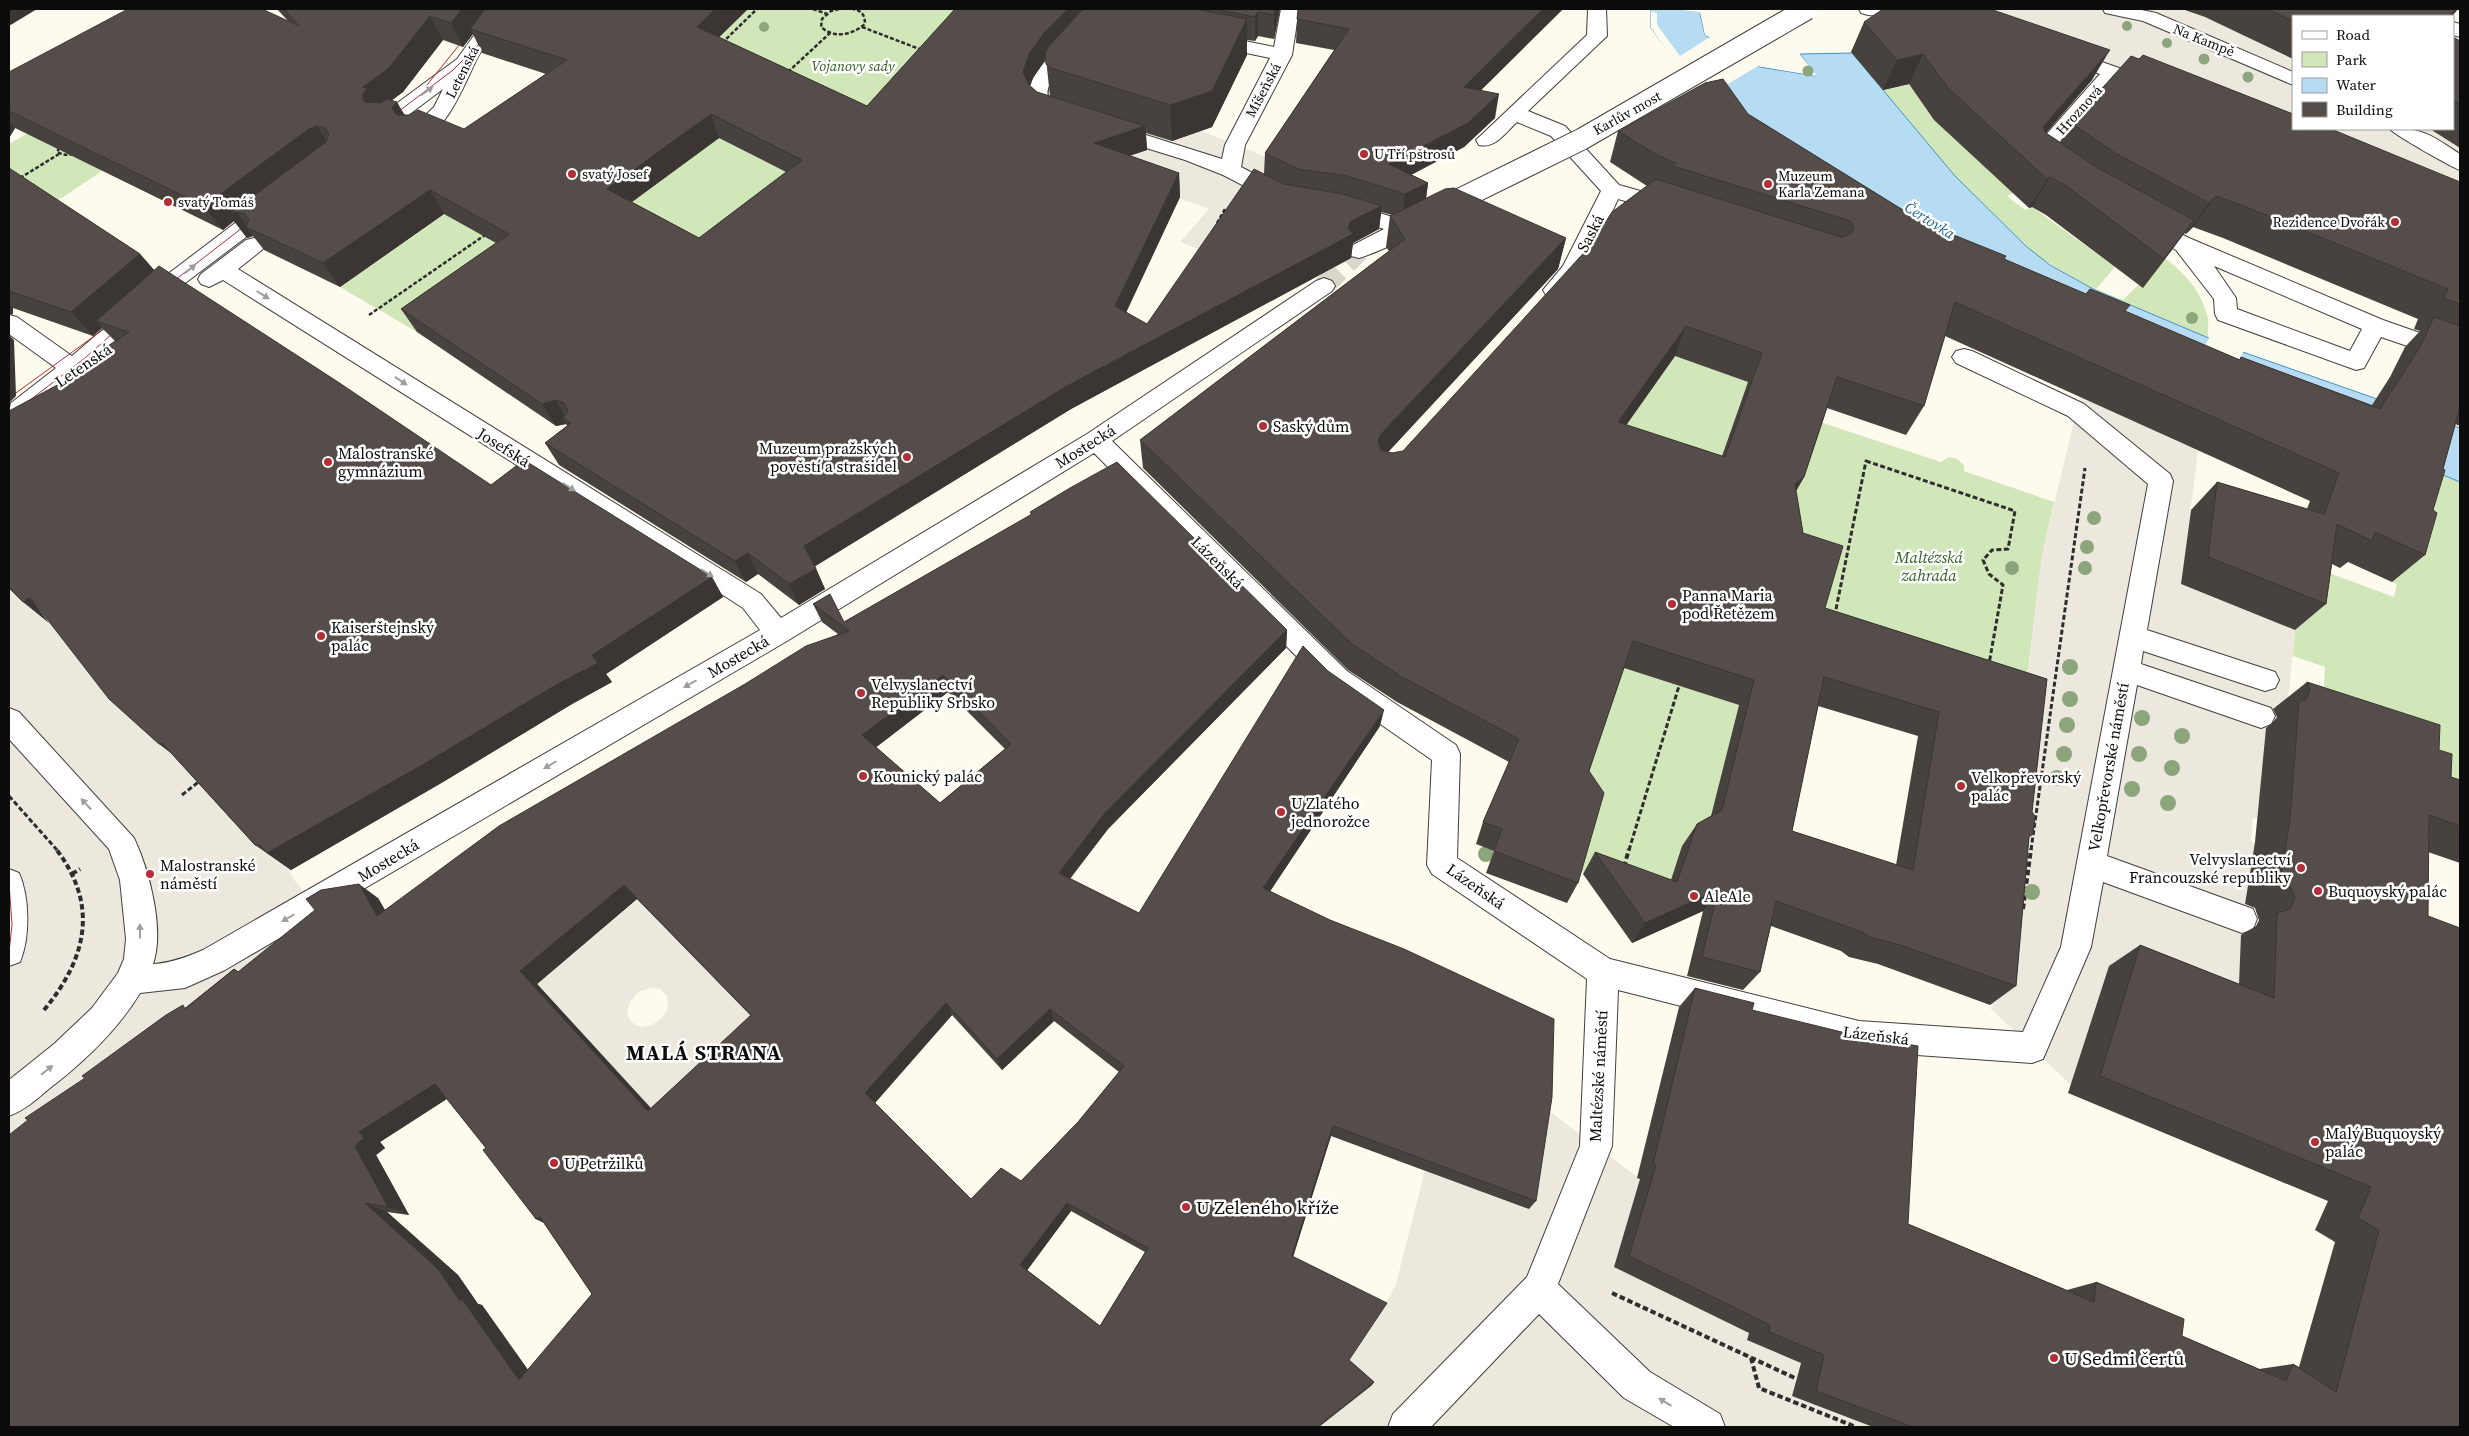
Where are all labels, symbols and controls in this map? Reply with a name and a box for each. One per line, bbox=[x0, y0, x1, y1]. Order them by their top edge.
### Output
legend bbox=[2292, 15, 2454, 130]
street label: Na Kampě bbox=[2170, 19, 2238, 61]
text: Road bbox=[2336, 24, 2370, 45]
street label: Letenská bbox=[440, 42, 484, 102]
text: Park bbox=[2336, 49, 2368, 70]
park label: Vojanovy sady bbox=[811, 56, 895, 76]
street label: Míšeňská bbox=[1240, 58, 1286, 121]
text: Water bbox=[2336, 74, 2377, 95]
street label: Hroznová bbox=[2051, 80, 2107, 139]
one-way arrow bbox=[420, 86, 434, 96]
street label: Karlův most bbox=[1589, 86, 1665, 140]
text: Building bbox=[2336, 99, 2393, 120]
place label: U Tří pštrosů bbox=[1374, 144, 1455, 164]
marker: U Tří pštrosů bbox=[1358, 148, 1370, 160]
place label: svatý Josef bbox=[582, 164, 649, 184]
place label: Muzeum Karla Zemana bbox=[1778, 166, 1865, 202]
marker: svatý Josef bbox=[566, 168, 578, 180]
marker: Muzeum Karla Zemana bbox=[1762, 178, 1774, 190]
place label: svatý Tomáš bbox=[178, 192, 254, 212]
marker: svatý Tomáš bbox=[162, 196, 174, 208]
water label: Čertovka bbox=[1901, 196, 1959, 244]
street label: Saská bbox=[1571, 209, 1609, 256]
place label: Rezidence Dvořák bbox=[2273, 212, 2385, 232]
marker: Rezidence Dvořák bbox=[2389, 216, 2401, 228]
one-way arrow bbox=[183, 263, 196, 274]
one-way arrow bbox=[257, 290, 270, 300]
street label: Letenská bbox=[50, 337, 117, 392]
one-way arrow bbox=[394, 377, 407, 386]
place label: Saský dům bbox=[1273, 415, 1349, 437]
street label: Mostecká bbox=[1050, 418, 1120, 473]
marker: Saský dům bbox=[1257, 420, 1269, 432]
street label: Josefská bbox=[472, 422, 535, 472]
place label: Muzeum pražských pověstí a strašidel bbox=[759, 437, 897, 477]
place label: Malostranské gymnázium bbox=[338, 442, 434, 482]
marker: Muzeum pražských pověstí a strašidel bbox=[901, 451, 913, 463]
marker: Malostranské gymnázium bbox=[322, 456, 334, 468]
one-way arrow bbox=[562, 483, 575, 492]
street label: Lázeňská bbox=[1187, 531, 1250, 594]
park label: Maltézská zahrada bbox=[1894, 546, 1964, 586]
one-way arrow bbox=[701, 568, 714, 577]
place label: Panna Maria pod Řetězem bbox=[1682, 584, 1775, 624]
marker: Panna Maria pod Řetězem bbox=[1666, 598, 1678, 610]
place label: Kaiserštejnský palác bbox=[331, 616, 435, 656]
street label: Mostecká bbox=[703, 629, 774, 682]
marker: Kaiserštejnský palác bbox=[315, 630, 327, 642]
place label: Velvyslanectví Republiky Srbsko bbox=[871, 673, 995, 713]
one-way arrow bbox=[684, 679, 697, 688]
street label: Velkopřevorské náměstí bbox=[2082, 681, 2134, 853]
marker: Velvyslanectví Republiky Srbsko bbox=[855, 687, 867, 699]
one-way arrow bbox=[543, 761, 556, 770]
place label: Kounický palác bbox=[873, 765, 982, 787]
place label: Velkopřevorský palác bbox=[1971, 766, 2082, 806]
marker: Kounický palác bbox=[857, 770, 869, 782]
marker: Velkopřevorský palác bbox=[1955, 780, 1967, 792]
place label: U Zlatého jednorožce bbox=[1289, 792, 1370, 832]
one-way arrow bbox=[80, 799, 92, 811]
marker: U Zlatého jednorožce bbox=[1275, 806, 1287, 818]
street label: Mostecká bbox=[353, 833, 423, 887]
place label: Velvyslanectví Francouzské republiky bbox=[2129, 848, 2292, 888]
place label: Malostranské náměstí bbox=[160, 854, 256, 894]
street label: Lázeňská bbox=[1442, 858, 1510, 915]
marker: Velvyslanectví Francouzské republiky bbox=[2295, 862, 2307, 874]
marker: Malostranské náměstí bbox=[144, 868, 156, 880]
place label: Buquoyský palác bbox=[2328, 880, 2447, 902]
place label: AleAle bbox=[1704, 885, 1751, 907]
marker: Buquoyský palác bbox=[2312, 885, 2324, 897]
marker: AleAle bbox=[1688, 890, 1700, 902]
one-way arrow bbox=[282, 913, 295, 922]
one-way arrow bbox=[136, 923, 144, 939]
street label: Maltézské náměstí bbox=[1584, 1009, 1612, 1143]
street label: Lázeňská bbox=[1842, 1020, 1911, 1050]
district label: MALÁ STRANA bbox=[626, 1038, 782, 1067]
one-way arrow bbox=[40, 1065, 53, 1076]
place label: Malý Buquoyský palác bbox=[2325, 1122, 2442, 1162]
marker: Malý Buquoyský palác bbox=[2309, 1136, 2321, 1148]
place label: U Petržilků bbox=[564, 1152, 644, 1174]
marker: U Petržilků bbox=[548, 1157, 560, 1169]
place label: U Zeleného kříže bbox=[1196, 1194, 1339, 1220]
marker: U Zeleného kříže bbox=[1180, 1201, 1192, 1213]
place label: U Sedmi čertů bbox=[2064, 1345, 2184, 1371]
marker: U Sedmi čertů bbox=[2048, 1352, 2060, 1364]
one-way arrow bbox=[1659, 1398, 1672, 1407]

